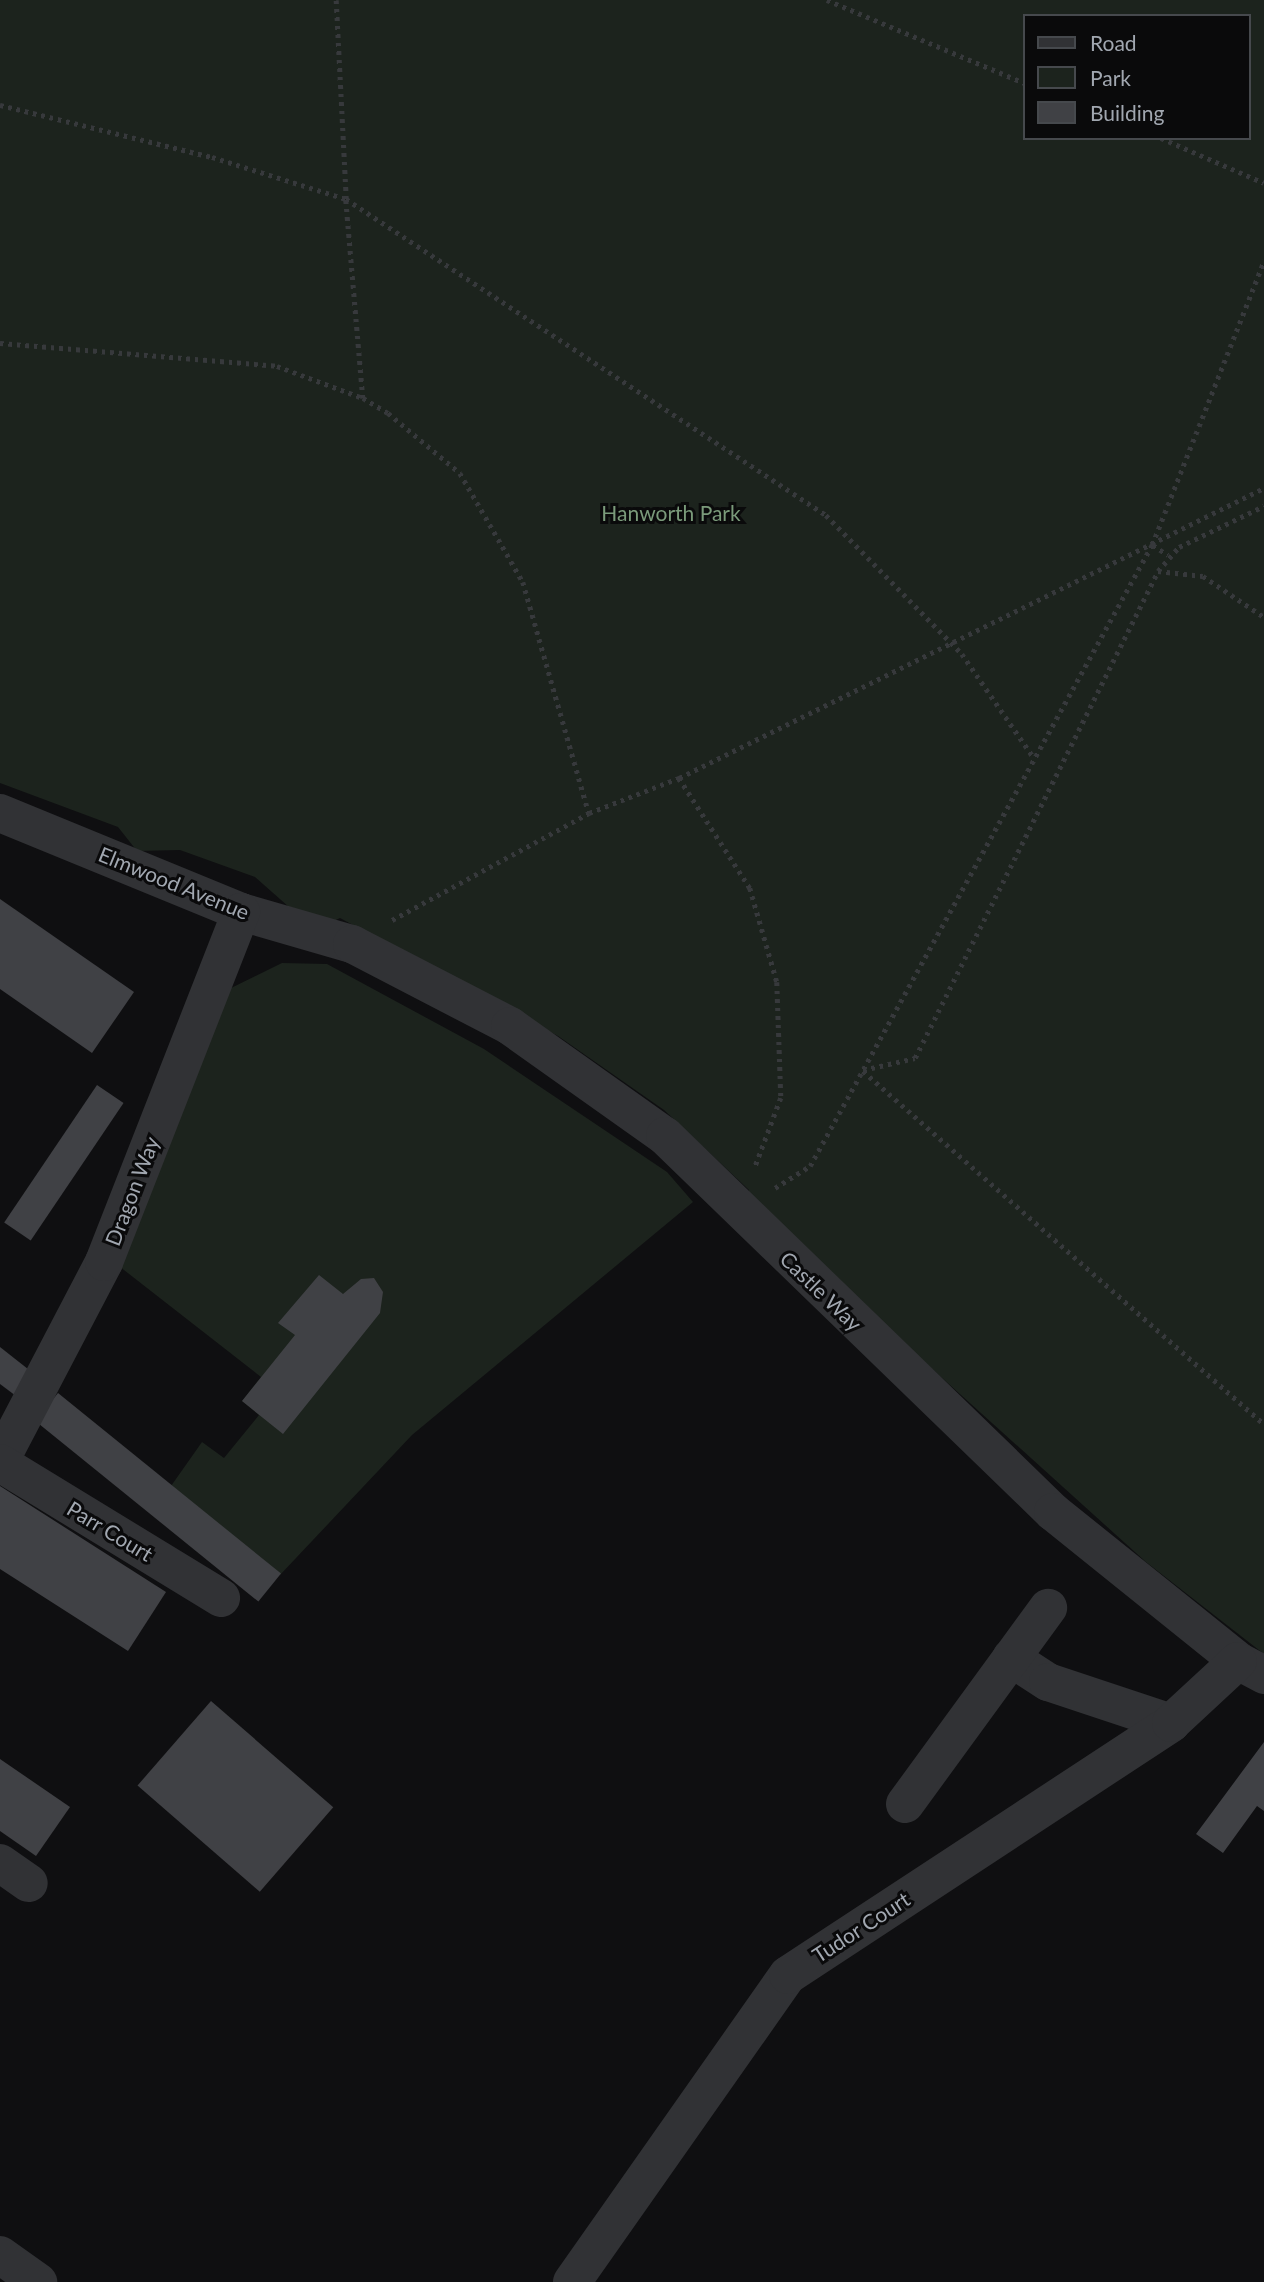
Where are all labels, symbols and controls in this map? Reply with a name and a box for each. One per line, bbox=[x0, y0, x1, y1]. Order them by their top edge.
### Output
legend bbox=[1023, 14, 1250, 140]
text: Road bbox=[1090, 30, 1137, 55]
text: Park bbox=[1090, 65, 1131, 90]
text: Building bbox=[1090, 100, 1165, 125]
park label: Hanworth Park bbox=[601, 500, 741, 526]
street label: Elmwood Avenue bbox=[95, 841, 253, 925]
street label: Dragon Way bbox=[100, 1133, 164, 1249]
street label: Castle Way bbox=[775, 1246, 867, 1336]
street label: Parr Court bbox=[62, 1495, 158, 1567]
street label: Tudor Court bbox=[808, 1886, 914, 1968]

